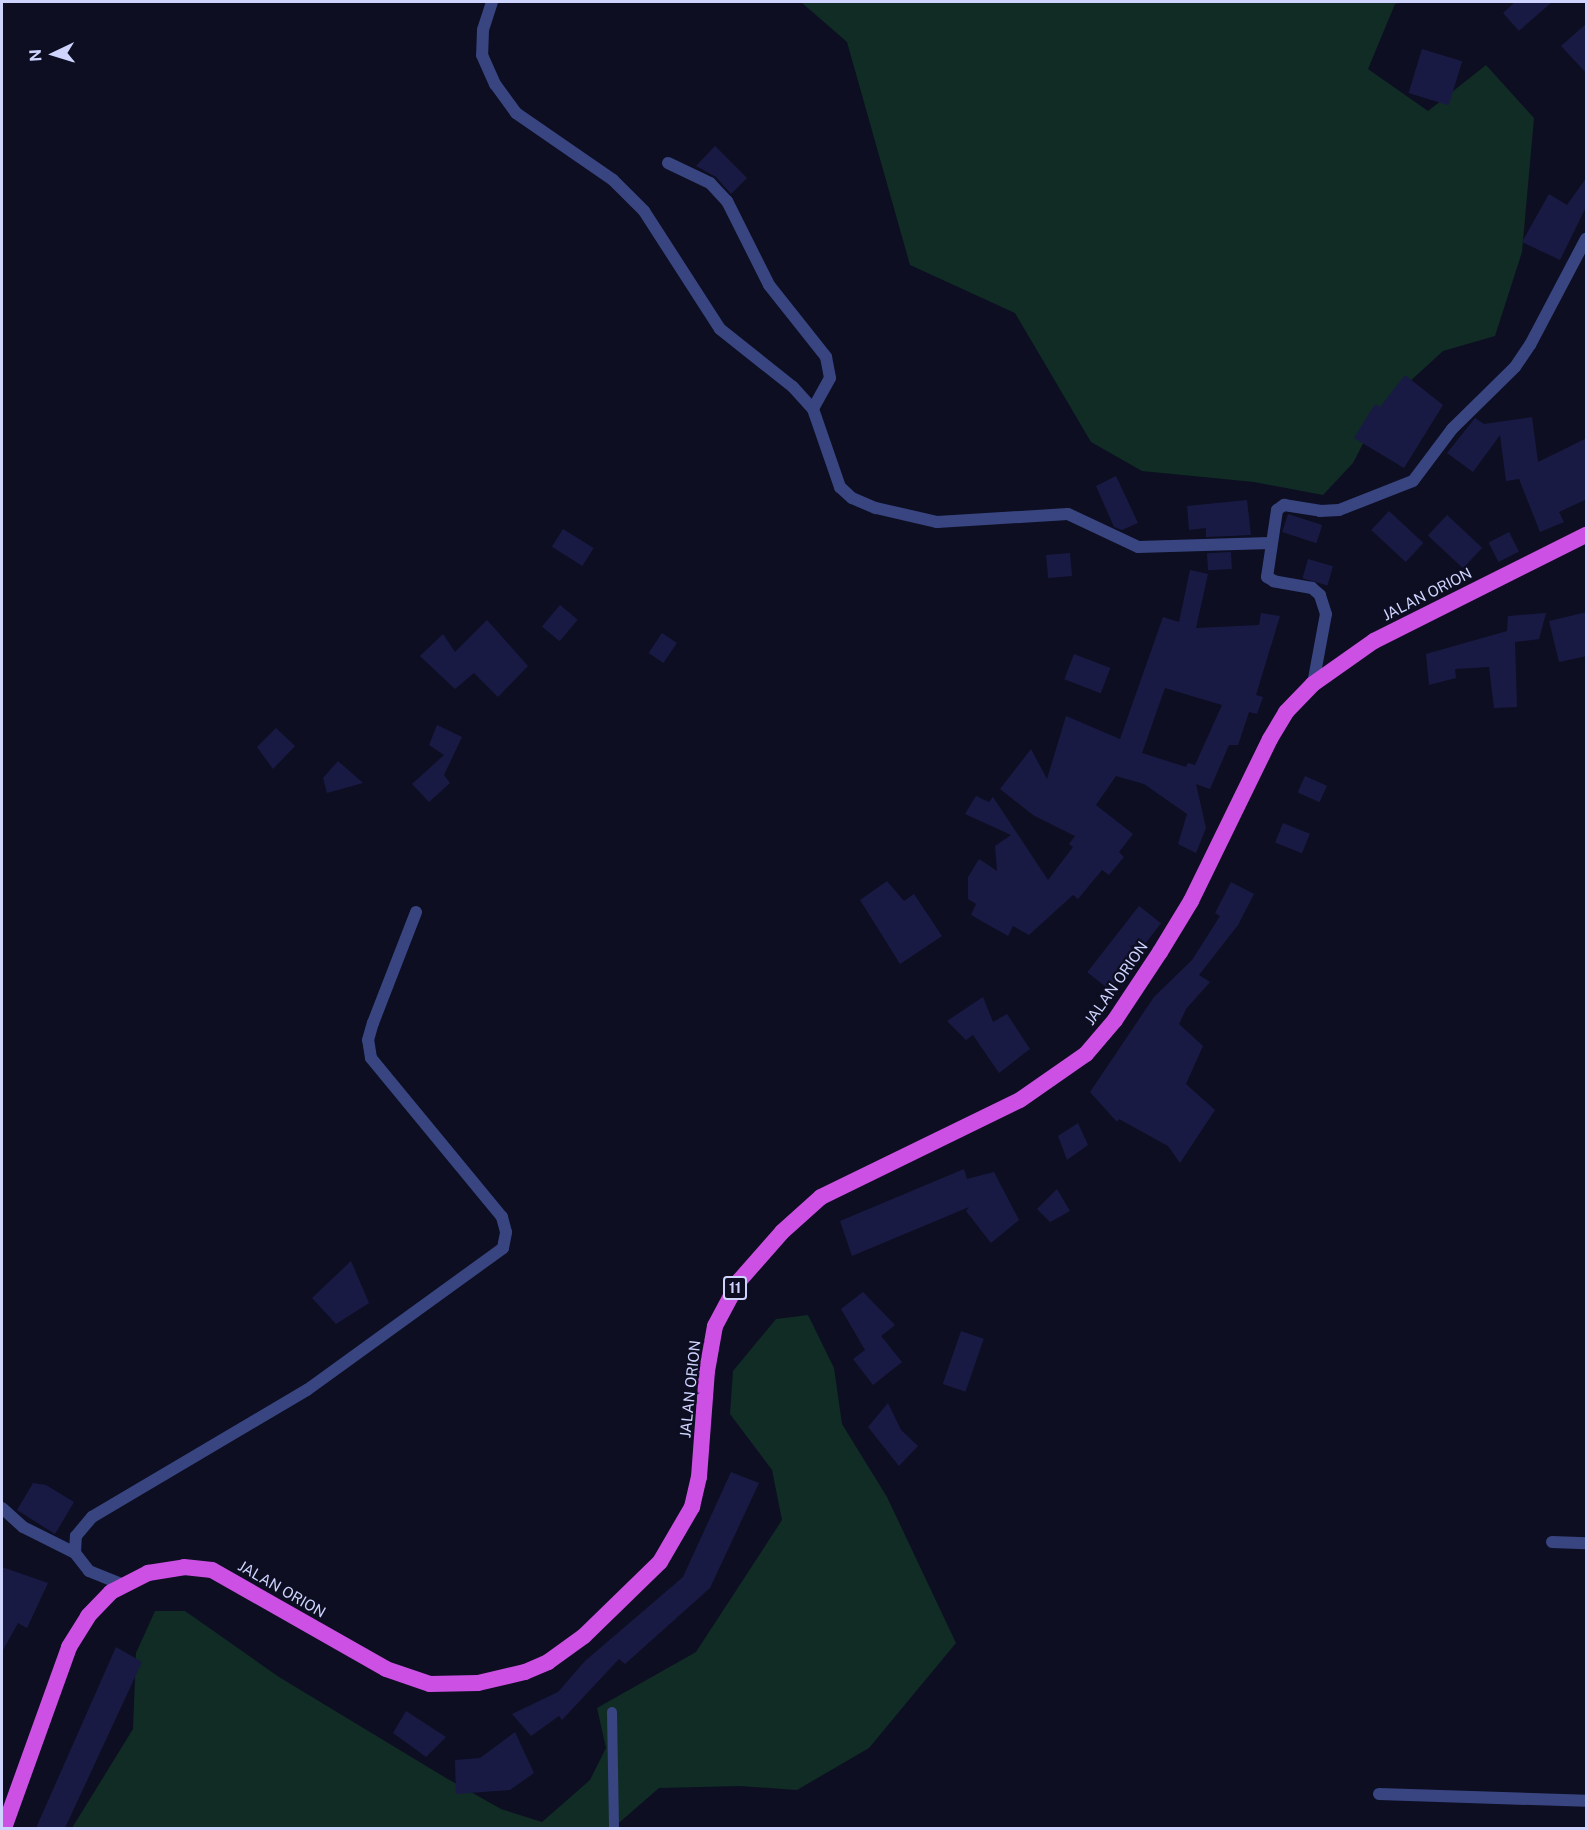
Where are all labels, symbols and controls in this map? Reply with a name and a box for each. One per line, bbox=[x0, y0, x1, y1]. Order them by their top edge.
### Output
north arrow bbox=[24, 24, 84, 84]
text: N bbox=[26, 48, 45, 62]
street label: JALAN ORION bbox=[1379, 564, 1475, 624]
street label: JALAN ORION bbox=[1080, 938, 1152, 1028]
road number: 11 bbox=[723, 1277, 747, 1299]
street label: JALAN ORION bbox=[676, 1339, 704, 1439]
street label: JALAN ORION bbox=[235, 1557, 329, 1621]

